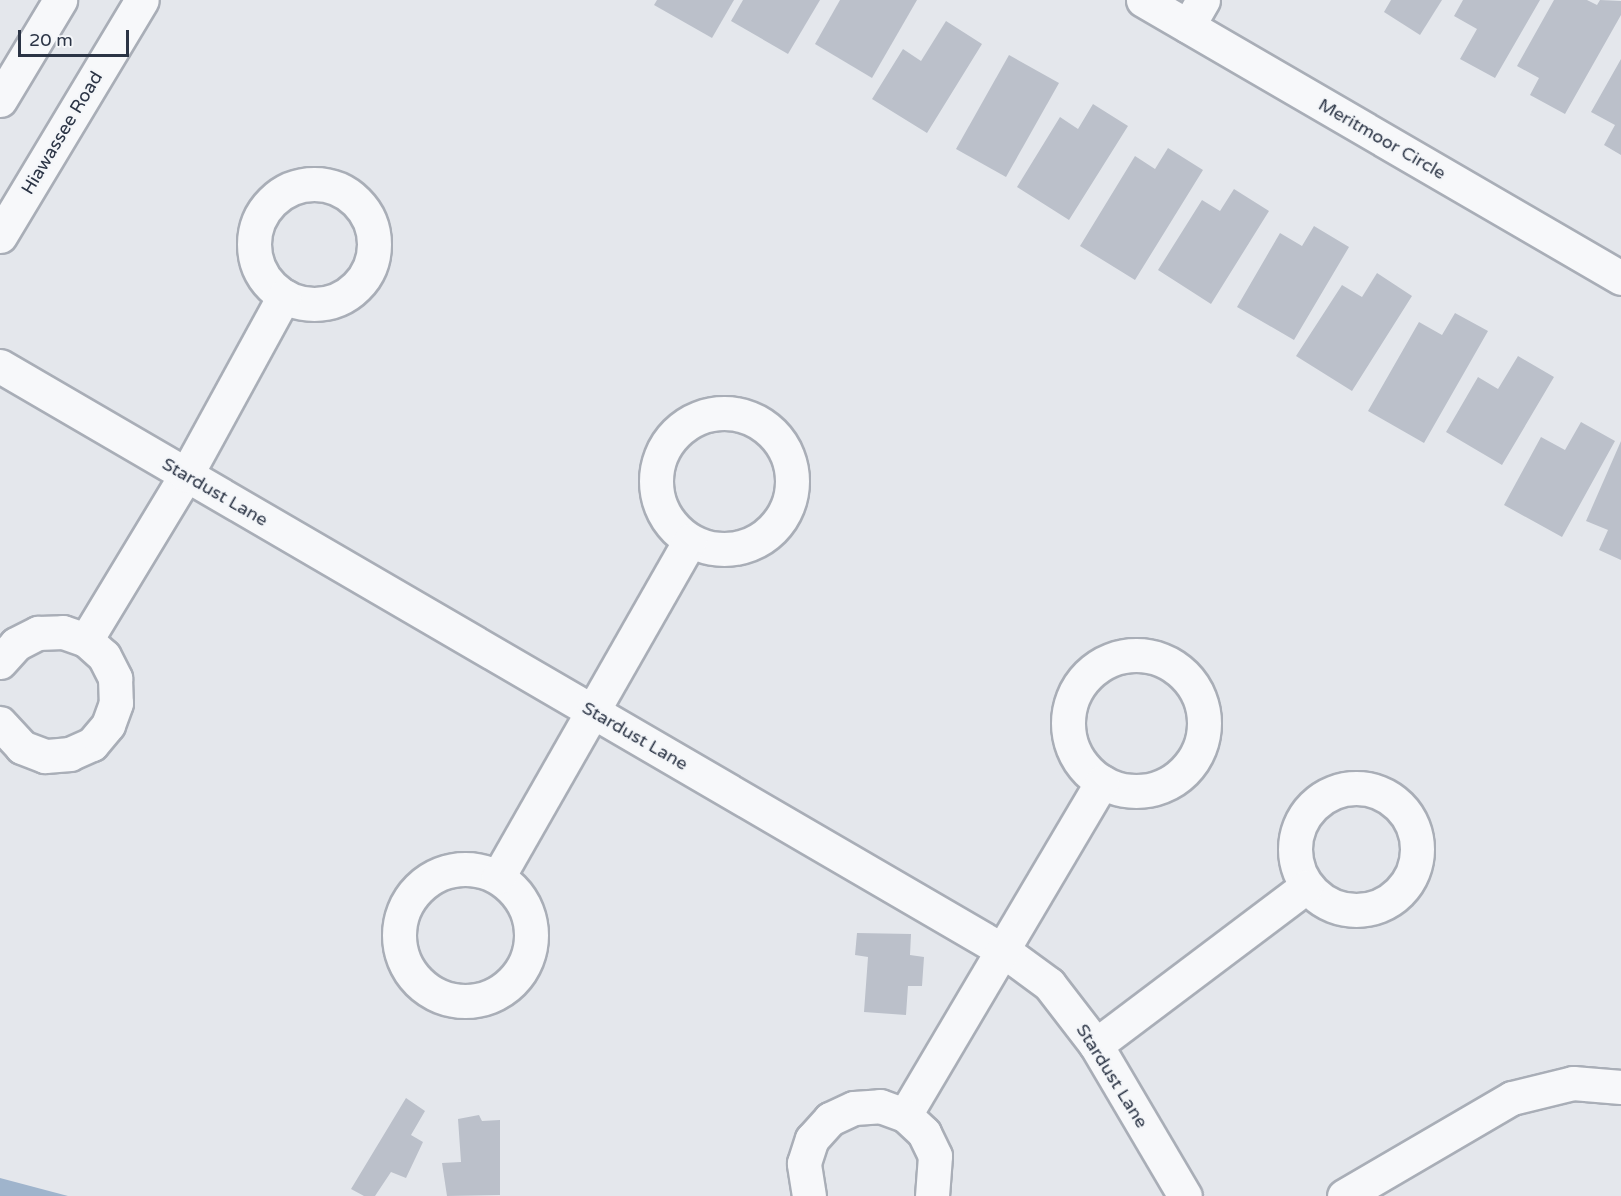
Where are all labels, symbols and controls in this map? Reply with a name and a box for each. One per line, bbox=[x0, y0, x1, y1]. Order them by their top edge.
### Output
scale bar bbox=[21, 18, 132, 56]
text: 20 m bbox=[29, 29, 73, 51]
street label: Hiawassee Road bbox=[17, 68, 107, 198]
street label: Meritmoor Circle bbox=[1314, 94, 1450, 184]
street label: Stardust Lane bbox=[158, 453, 272, 531]
street label: Stardust Lane bbox=[578, 697, 692, 775]
street label: Stardust Lane bbox=[1071, 1020, 1153, 1132]

